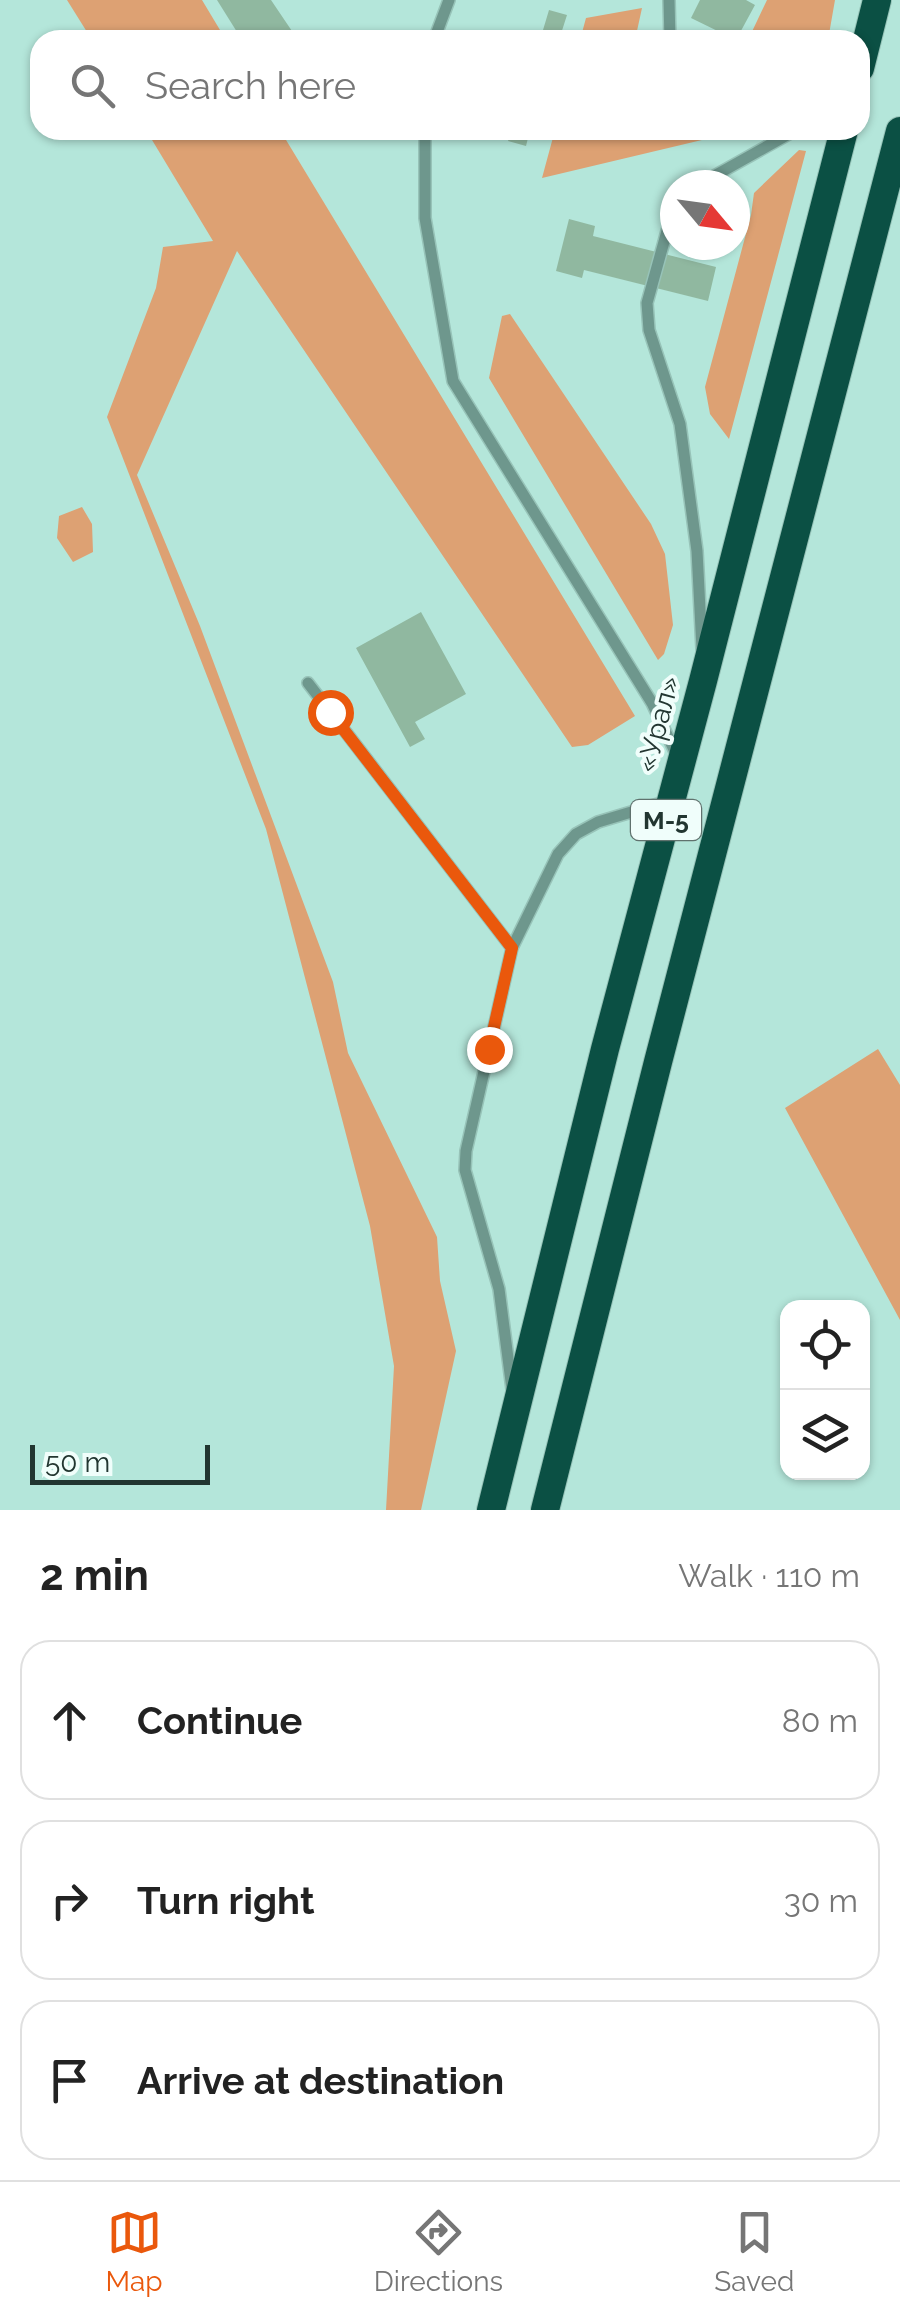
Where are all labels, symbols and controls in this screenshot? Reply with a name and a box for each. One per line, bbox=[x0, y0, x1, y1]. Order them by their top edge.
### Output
search box bbox=[30, 30, 870, 140]
icon: search bbox=[65, 58, 120, 113]
text: Search here bbox=[145, 63, 356, 108]
north arrow bbox=[660, 170, 750, 260]
street label: «Урал» bbox=[629, 672, 687, 776]
route start bbox=[308, 690, 354, 736]
road number: М-5 bbox=[631, 800, 701, 840]
route end bbox=[467, 1027, 513, 1073]
map controls bbox=[780, 1300, 870, 1480]
button: locate bbox=[780, 1300, 870, 1390]
button: layers bbox=[780, 1390, 870, 1480]
scale bar bbox=[30, 1440, 210, 1484]
text: 50 m bbox=[45, 1446, 110, 1479]
text: 2 min bbox=[40, 1551, 149, 1600]
text: Walk · 110 m bbox=[678, 1557, 860, 1594]
icon: ahead bbox=[42, 1693, 97, 1748]
text: Continue bbox=[137, 1698, 302, 1743]
text: 80 m bbox=[782, 1702, 858, 1739]
icon: right bbox=[42, 1873, 97, 1928]
text: Turn right bbox=[137, 1878, 314, 1923]
text: 30 m bbox=[784, 1882, 858, 1919]
icon: arrive bbox=[42, 2053, 97, 2108]
text: Arrive at destination bbox=[137, 2058, 504, 2103]
tab: Map bbox=[106, 2205, 163, 2298]
tab: Directions bbox=[374, 2205, 503, 2298]
tab: Saved bbox=[714, 2205, 794, 2298]

